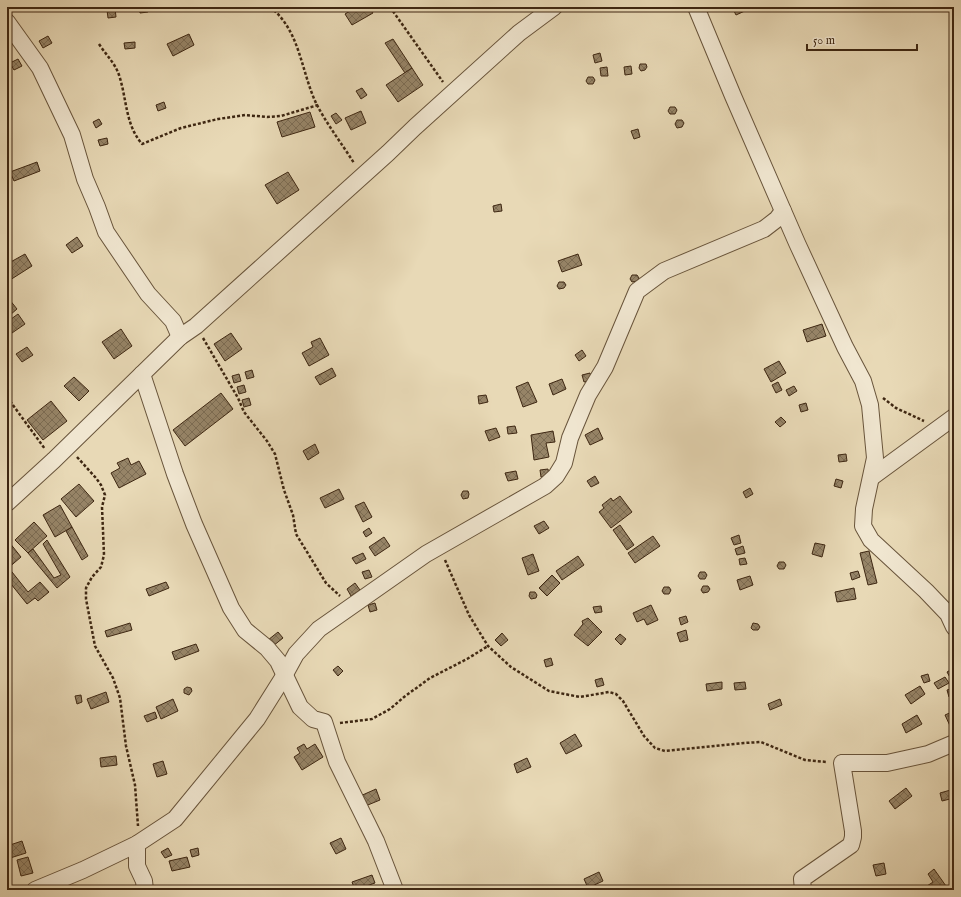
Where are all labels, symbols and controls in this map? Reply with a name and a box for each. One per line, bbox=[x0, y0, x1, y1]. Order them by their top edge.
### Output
scale bar bbox=[807, 26, 917, 52]
text: 50 m bbox=[813, 33, 835, 48]

